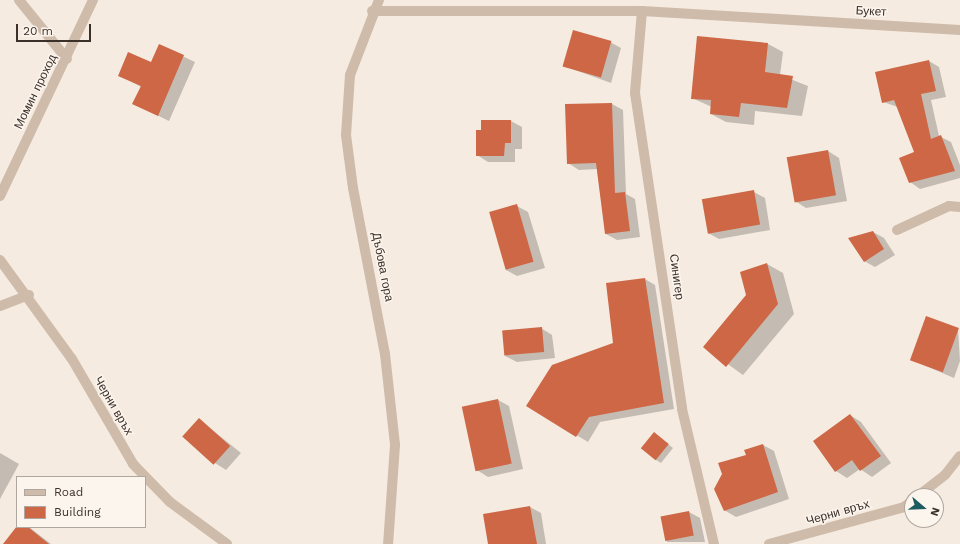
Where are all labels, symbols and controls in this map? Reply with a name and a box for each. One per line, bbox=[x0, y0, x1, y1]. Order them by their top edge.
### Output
street label: Букет bbox=[855, 4, 887, 20]
scale bar bbox=[18, 16, 93, 42]
text: 20 m bbox=[23, 24, 53, 38]
street label: Момин проход bbox=[12, 52, 60, 132]
street label: Дъбова гора bbox=[368, 231, 396, 303]
street label: Синигер bbox=[666, 253, 686, 301]
street label: Черни връх bbox=[90, 374, 136, 438]
legend bbox=[16, 476, 146, 528]
text: Road bbox=[54, 485, 83, 499]
north arrow bbox=[904, 488, 944, 528]
street label: Черни връх bbox=[805, 497, 871, 529]
text: Building bbox=[54, 505, 101, 519]
text: N bbox=[927, 506, 942, 518]

